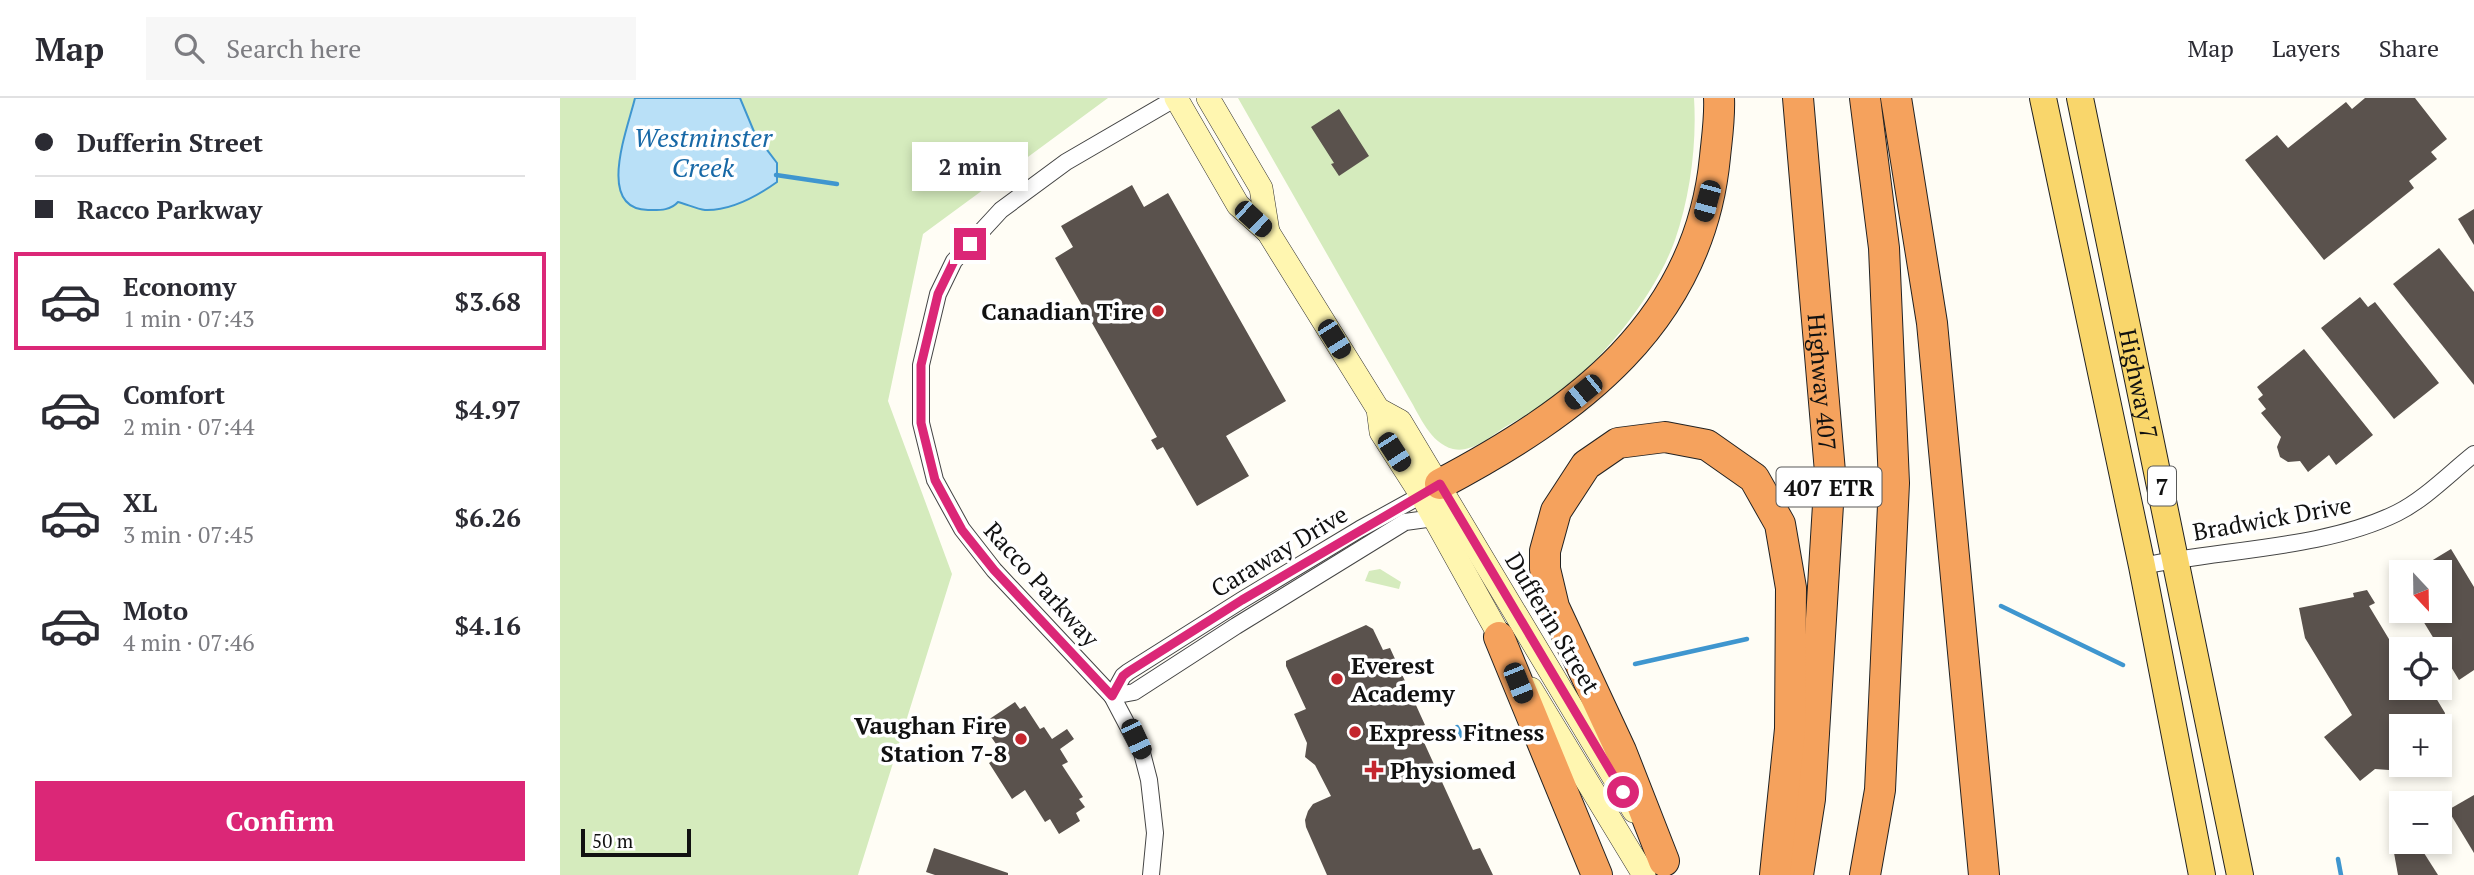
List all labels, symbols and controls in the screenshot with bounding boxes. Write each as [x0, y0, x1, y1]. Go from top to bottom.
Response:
search box [146, 17, 636, 80]
text: Map [35, 27, 104, 70]
icon: search [170, 29, 208, 67]
text: Search here [226, 31, 361, 65]
text: Map [2187, 32, 2234, 64]
text: Layers [2272, 32, 2341, 64]
text: Share [2379, 32, 2439, 64]
water label: Westminster Creek [634, 120, 773, 184]
text: Dufferin Street [77, 125, 263, 159]
callout: 2 min [912, 142, 1028, 192]
text: 2 min [939, 151, 1001, 182]
car [1692, 178, 1723, 224]
text: Racco Parkway [77, 192, 262, 226]
car [1231, 197, 1276, 241]
route end [954, 228, 986, 260]
text: Economy [123, 269, 236, 303]
icon: car [39, 270, 102, 333]
text: $3.68 [455, 284, 521, 318]
place label: Canadian Tire [981, 295, 1144, 327]
text: 1 min · 07:43 [123, 303, 255, 334]
marker: Canadian Tire [1150, 303, 1166, 319]
street label: Highway 407 [1800, 312, 1844, 452]
car [1314, 316, 1355, 362]
street label: Highway 7 [2112, 326, 2166, 442]
car [1561, 371, 1606, 413]
text: Comfort [123, 377, 225, 411]
icon: car [39, 378, 102, 441]
text: $4.97 [455, 392, 521, 426]
text: 2 min · 07:44 [123, 411, 255, 442]
car [1374, 429, 1415, 475]
road number: 7 [2148, 466, 2176, 506]
road number: 407 ETR [1776, 468, 1882, 506]
text: XL [123, 485, 157, 519]
icon: car [39, 486, 102, 549]
street label: Bradwick Drive [2190, 488, 2354, 548]
street label: Caraway Drive [1205, 498, 1353, 604]
text: $6.26 [455, 500, 521, 534]
street label: Racco Parkway [977, 515, 1107, 654]
text: 3 min · 07:45 [123, 519, 255, 550]
street label: Dufferin Street [1498, 546, 1608, 700]
north arrow [2389, 560, 2452, 623]
map controls [2389, 560, 2452, 854]
text: Moto [123, 593, 188, 627]
icon: car [39, 594, 102, 657]
text: $4.16 [455, 608, 521, 642]
text: 4 min · 07:46 [123, 627, 255, 658]
button: locate [2389, 637, 2452, 700]
place label: Everest Academy [1351, 649, 1456, 709]
car [1501, 660, 1536, 706]
marker: Everest Academy [1329, 671, 1345, 687]
place label: Vaughan Fire Station 7-8 [854, 709, 1007, 769]
button: + [2389, 714, 2452, 777]
car [1118, 716, 1155, 762]
place label: Express Fitness [1369, 716, 1544, 748]
marker: Express Fitness [1347, 724, 1363, 740]
marker: Vaughan Fire Station 7-8 [1013, 731, 1029, 747]
place label: Physiomed [1390, 754, 1517, 786]
marker: Physiomed [1364, 760, 1384, 780]
route start [1607, 776, 1639, 808]
button: Confirm [35, 781, 525, 861]
button: − [2389, 791, 2452, 854]
scale bar [581, 826, 691, 858]
text: 50 m [592, 828, 633, 853]

